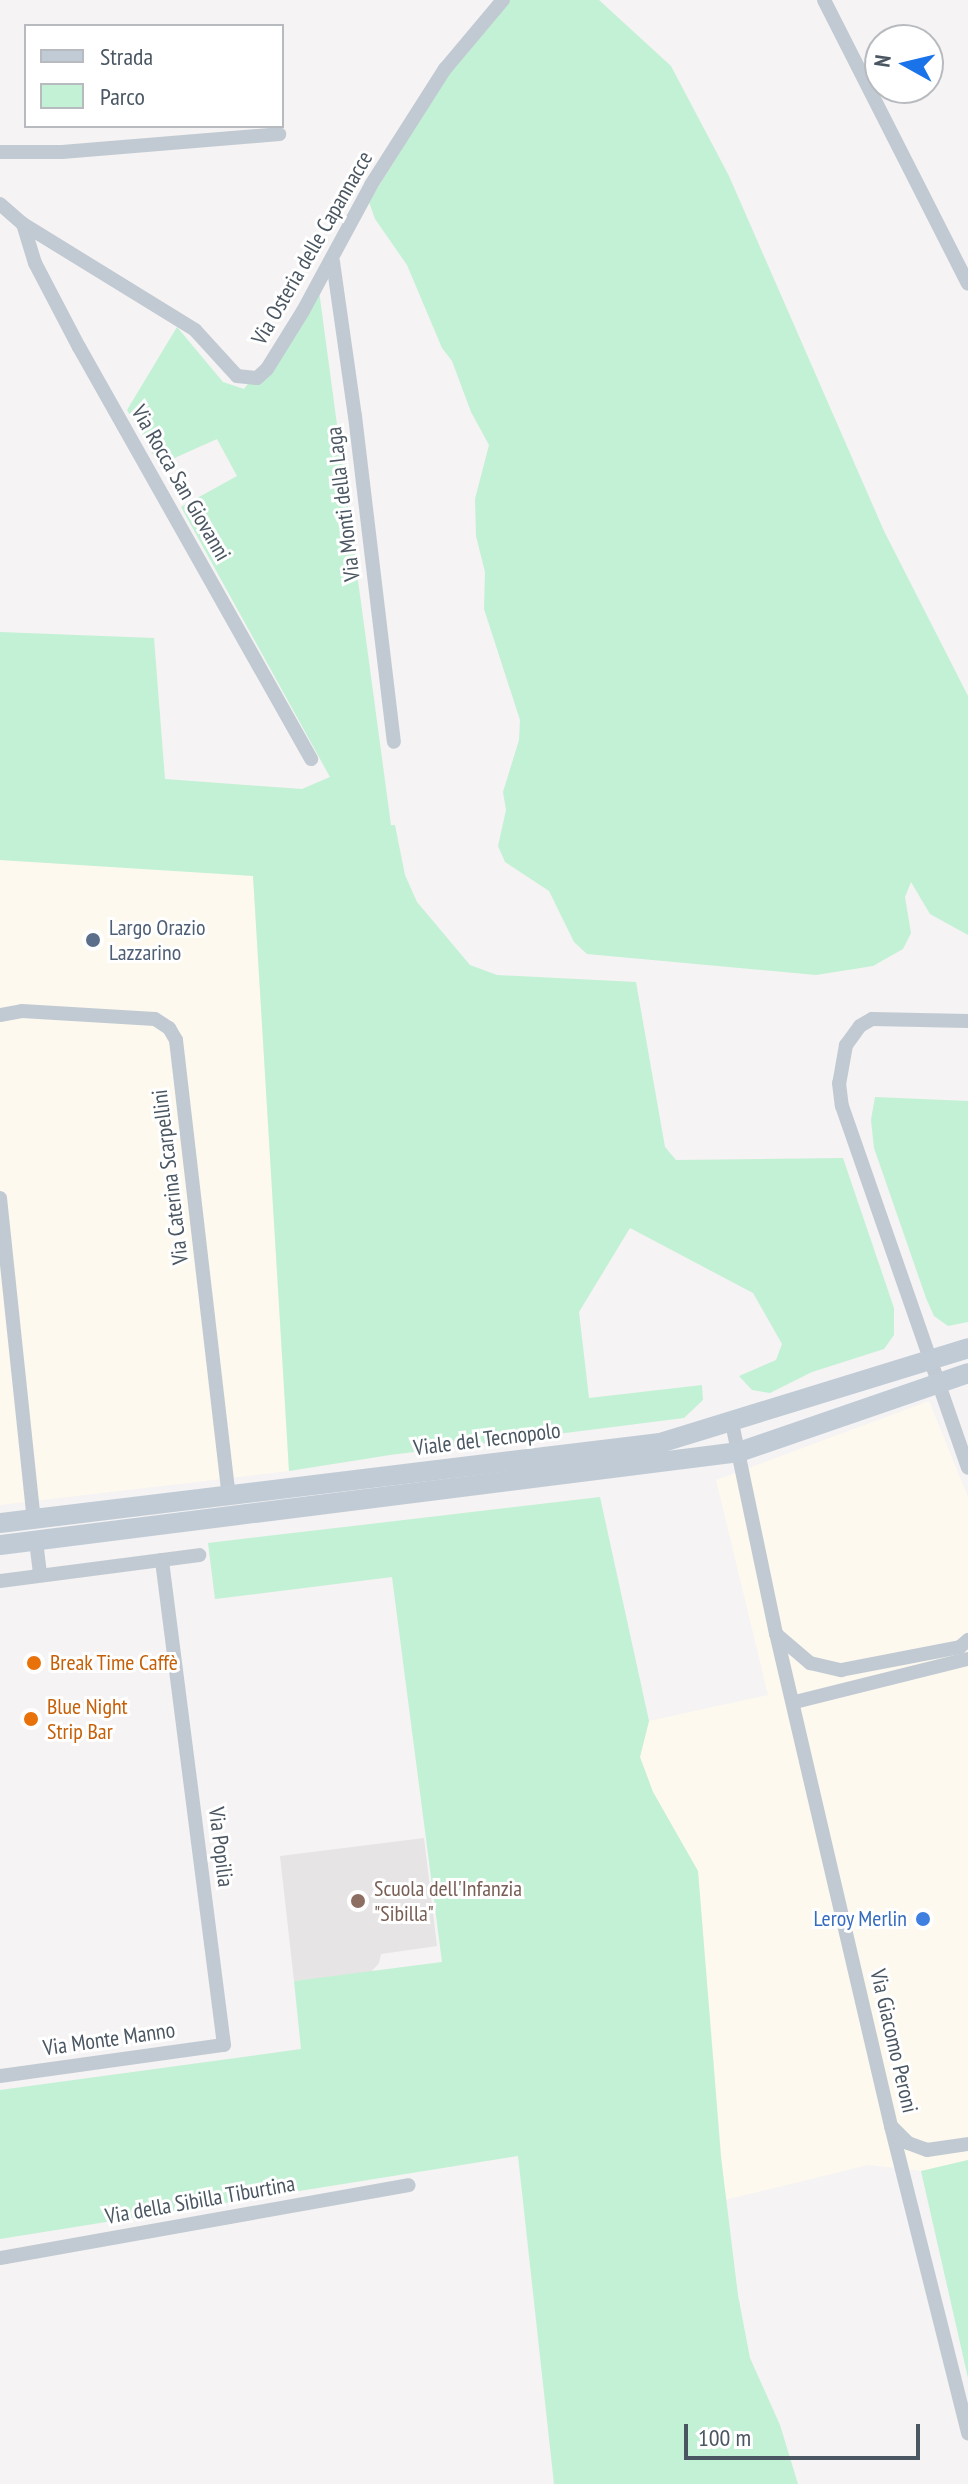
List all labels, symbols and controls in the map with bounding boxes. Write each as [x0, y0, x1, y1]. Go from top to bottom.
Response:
legend [24, 24, 284, 128]
north arrow [864, 24, 944, 104]
text: Strada [100, 41, 153, 72]
text: N [868, 53, 897, 69]
text: Parco [100, 81, 145, 112]
street label: Via Osteria delle Capannacce [246, 147, 378, 349]
street label: Via Rocca San Giovanni [126, 401, 236, 565]
street label: Via Monti della Laga [320, 425, 366, 583]
place label: Largo Orazio Lazzarino [109, 914, 205, 966]
marker: Largo Orazio Lazzarino [84, 931, 102, 949]
street label: Via Caterina Scarpellini [146, 1088, 194, 1266]
street label: Viale del Tecnopolo [412, 1417, 562, 1461]
place label: Break Time Caffè [50, 1650, 179, 1676]
marker: Break Time Caffè [25, 1654, 43, 1672]
place label: Blue Night Strip Bar [47, 1693, 128, 1744]
marker: Blue Night Strip Bar [22, 1710, 40, 1728]
street label: Via Popilia [203, 1806, 239, 1888]
place label: Scuola dell'Infanzia "Sibilla" [374, 1875, 522, 1926]
marker: Scuola dell'Infanzia "Sibilla" [349, 1892, 367, 1910]
place label: Leroy Merlin [813, 1906, 907, 1932]
marker: Leroy Merlin [914, 1910, 932, 1928]
street label: Via Giacomo Peroni [865, 1967, 923, 2115]
street label: Via Monte Manno [41, 2017, 177, 2061]
street label: Via della Sibilla Tiburtina [103, 2170, 297, 2230]
scale bar [688, 2408, 924, 2458]
text: 100 m [698, 2422, 751, 2453]

